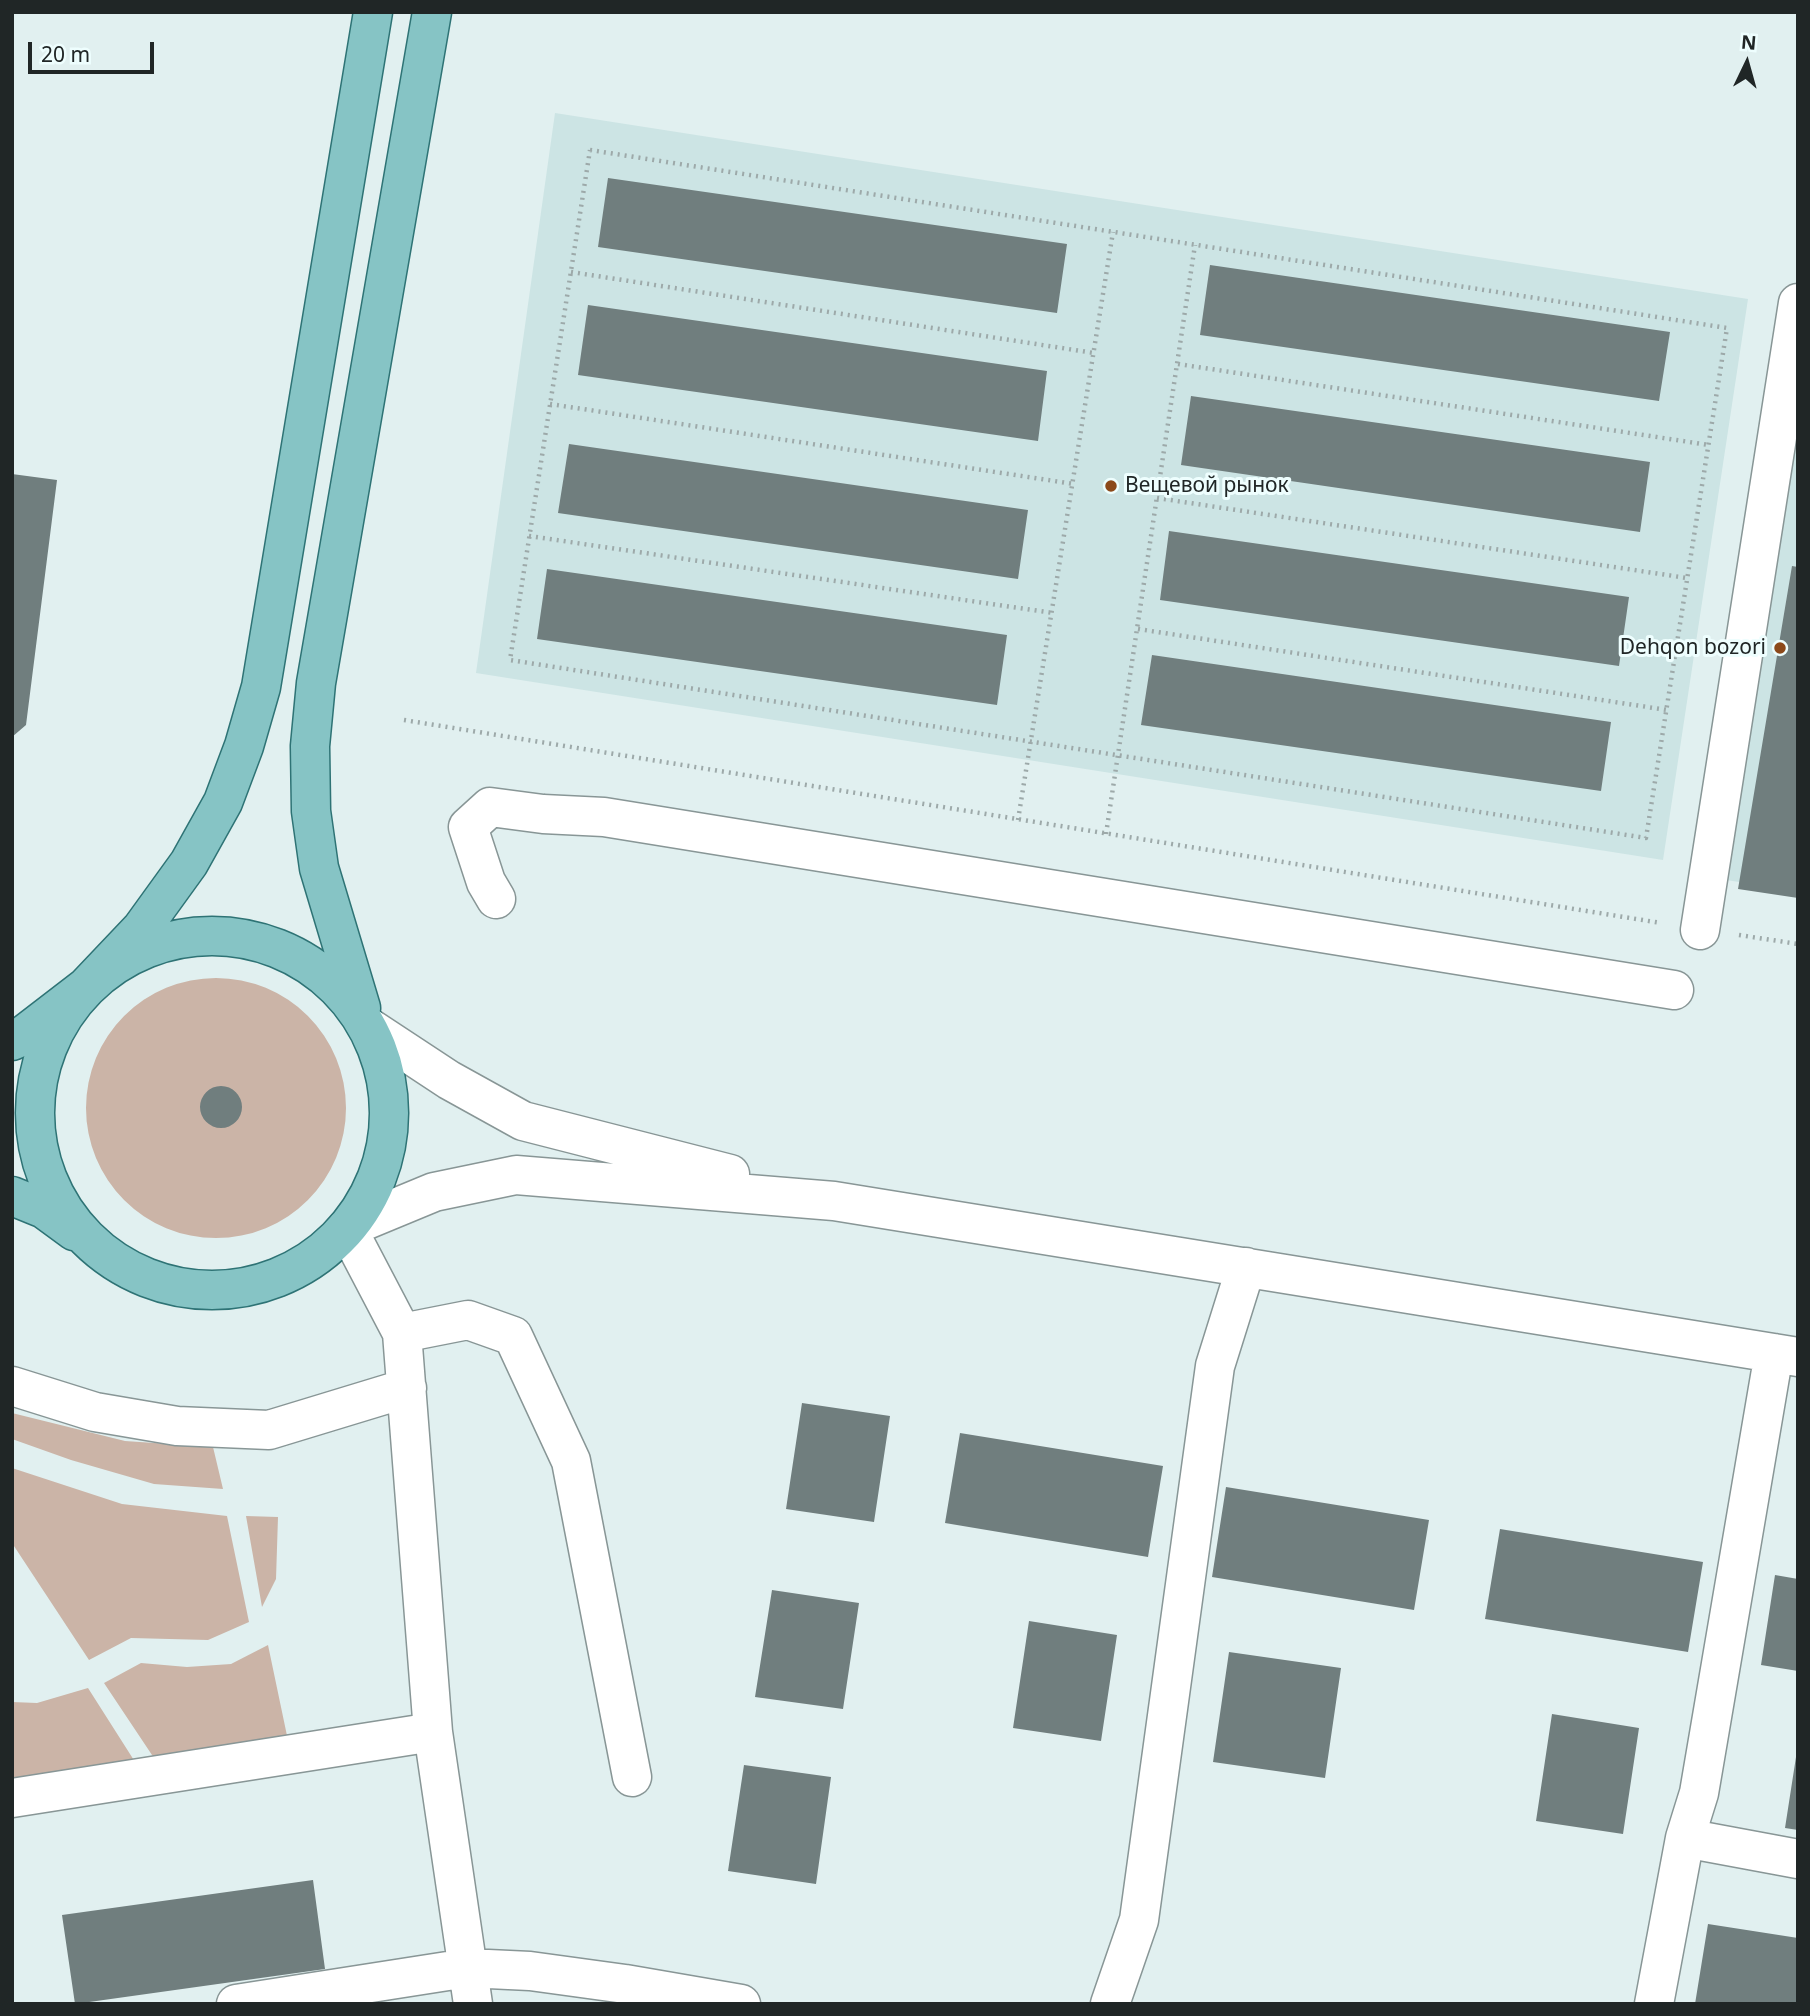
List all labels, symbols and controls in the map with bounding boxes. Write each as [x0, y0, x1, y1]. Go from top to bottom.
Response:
scale bar [32, 28, 158, 72]
north arrow [1712, 28, 1782, 98]
text: N [1740, 28, 1758, 56]
text: 20 m [41, 40, 90, 68]
place label: Вещевой рынок [1125, 473, 1289, 499]
marker: Вещевой рынок [1103, 478, 1119, 494]
place label: Dehqon bozori [1620, 635, 1766, 661]
marker: Dehqon bozori [1772, 640, 1788, 656]

